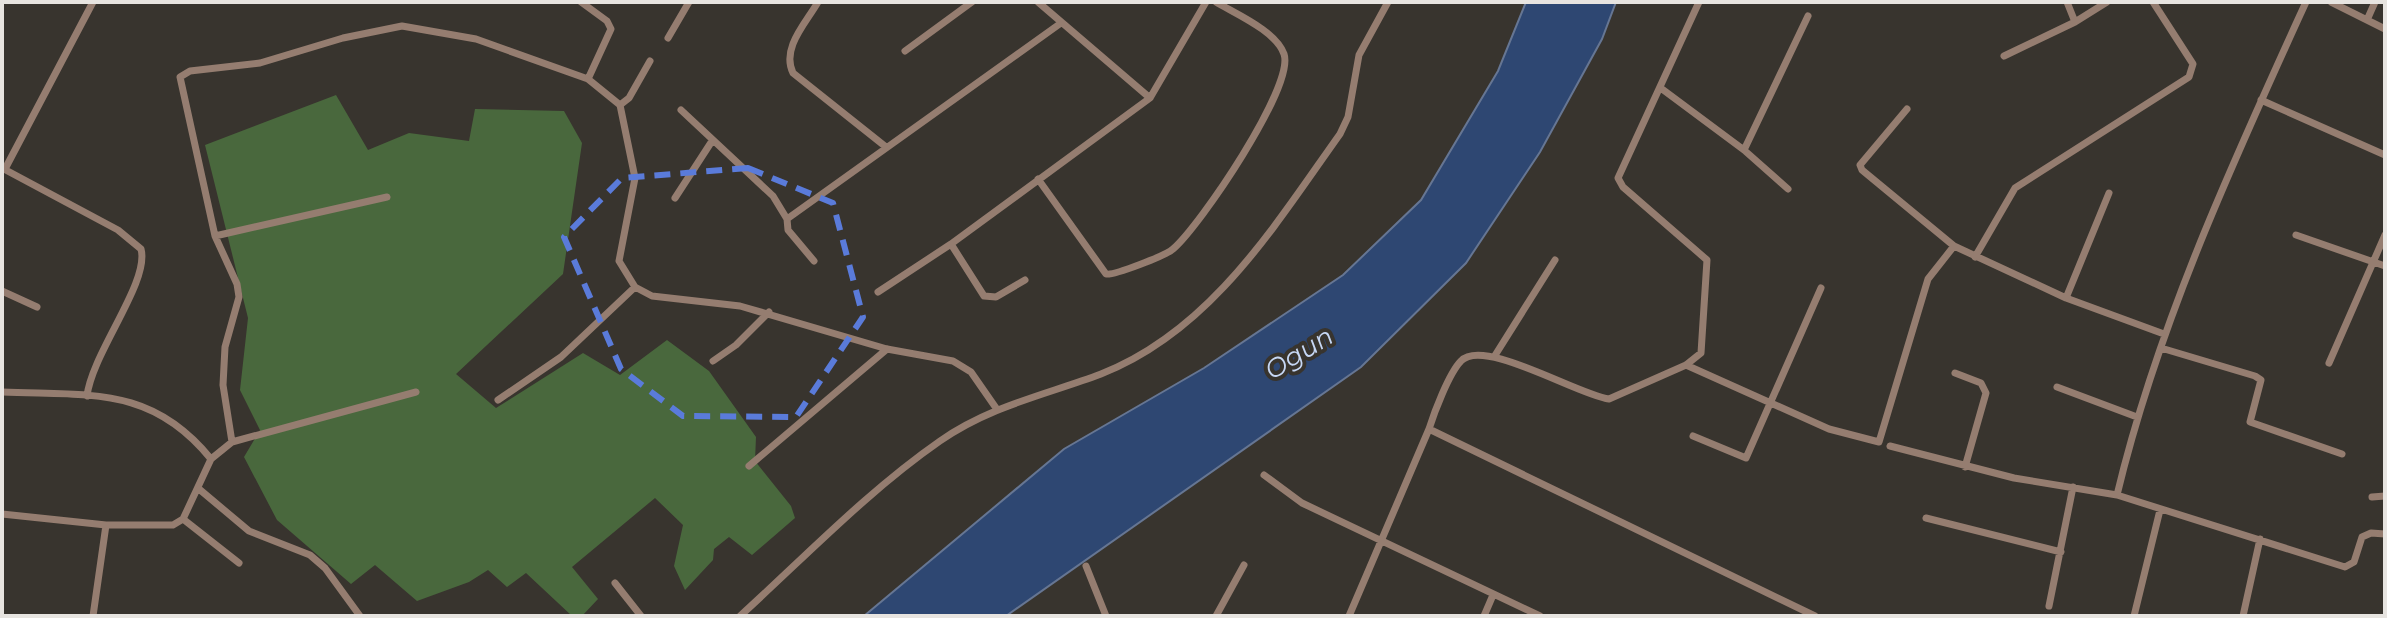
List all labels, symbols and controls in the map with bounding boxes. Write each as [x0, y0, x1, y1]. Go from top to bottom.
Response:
water label: Ogun [1259, 320, 1339, 386]

